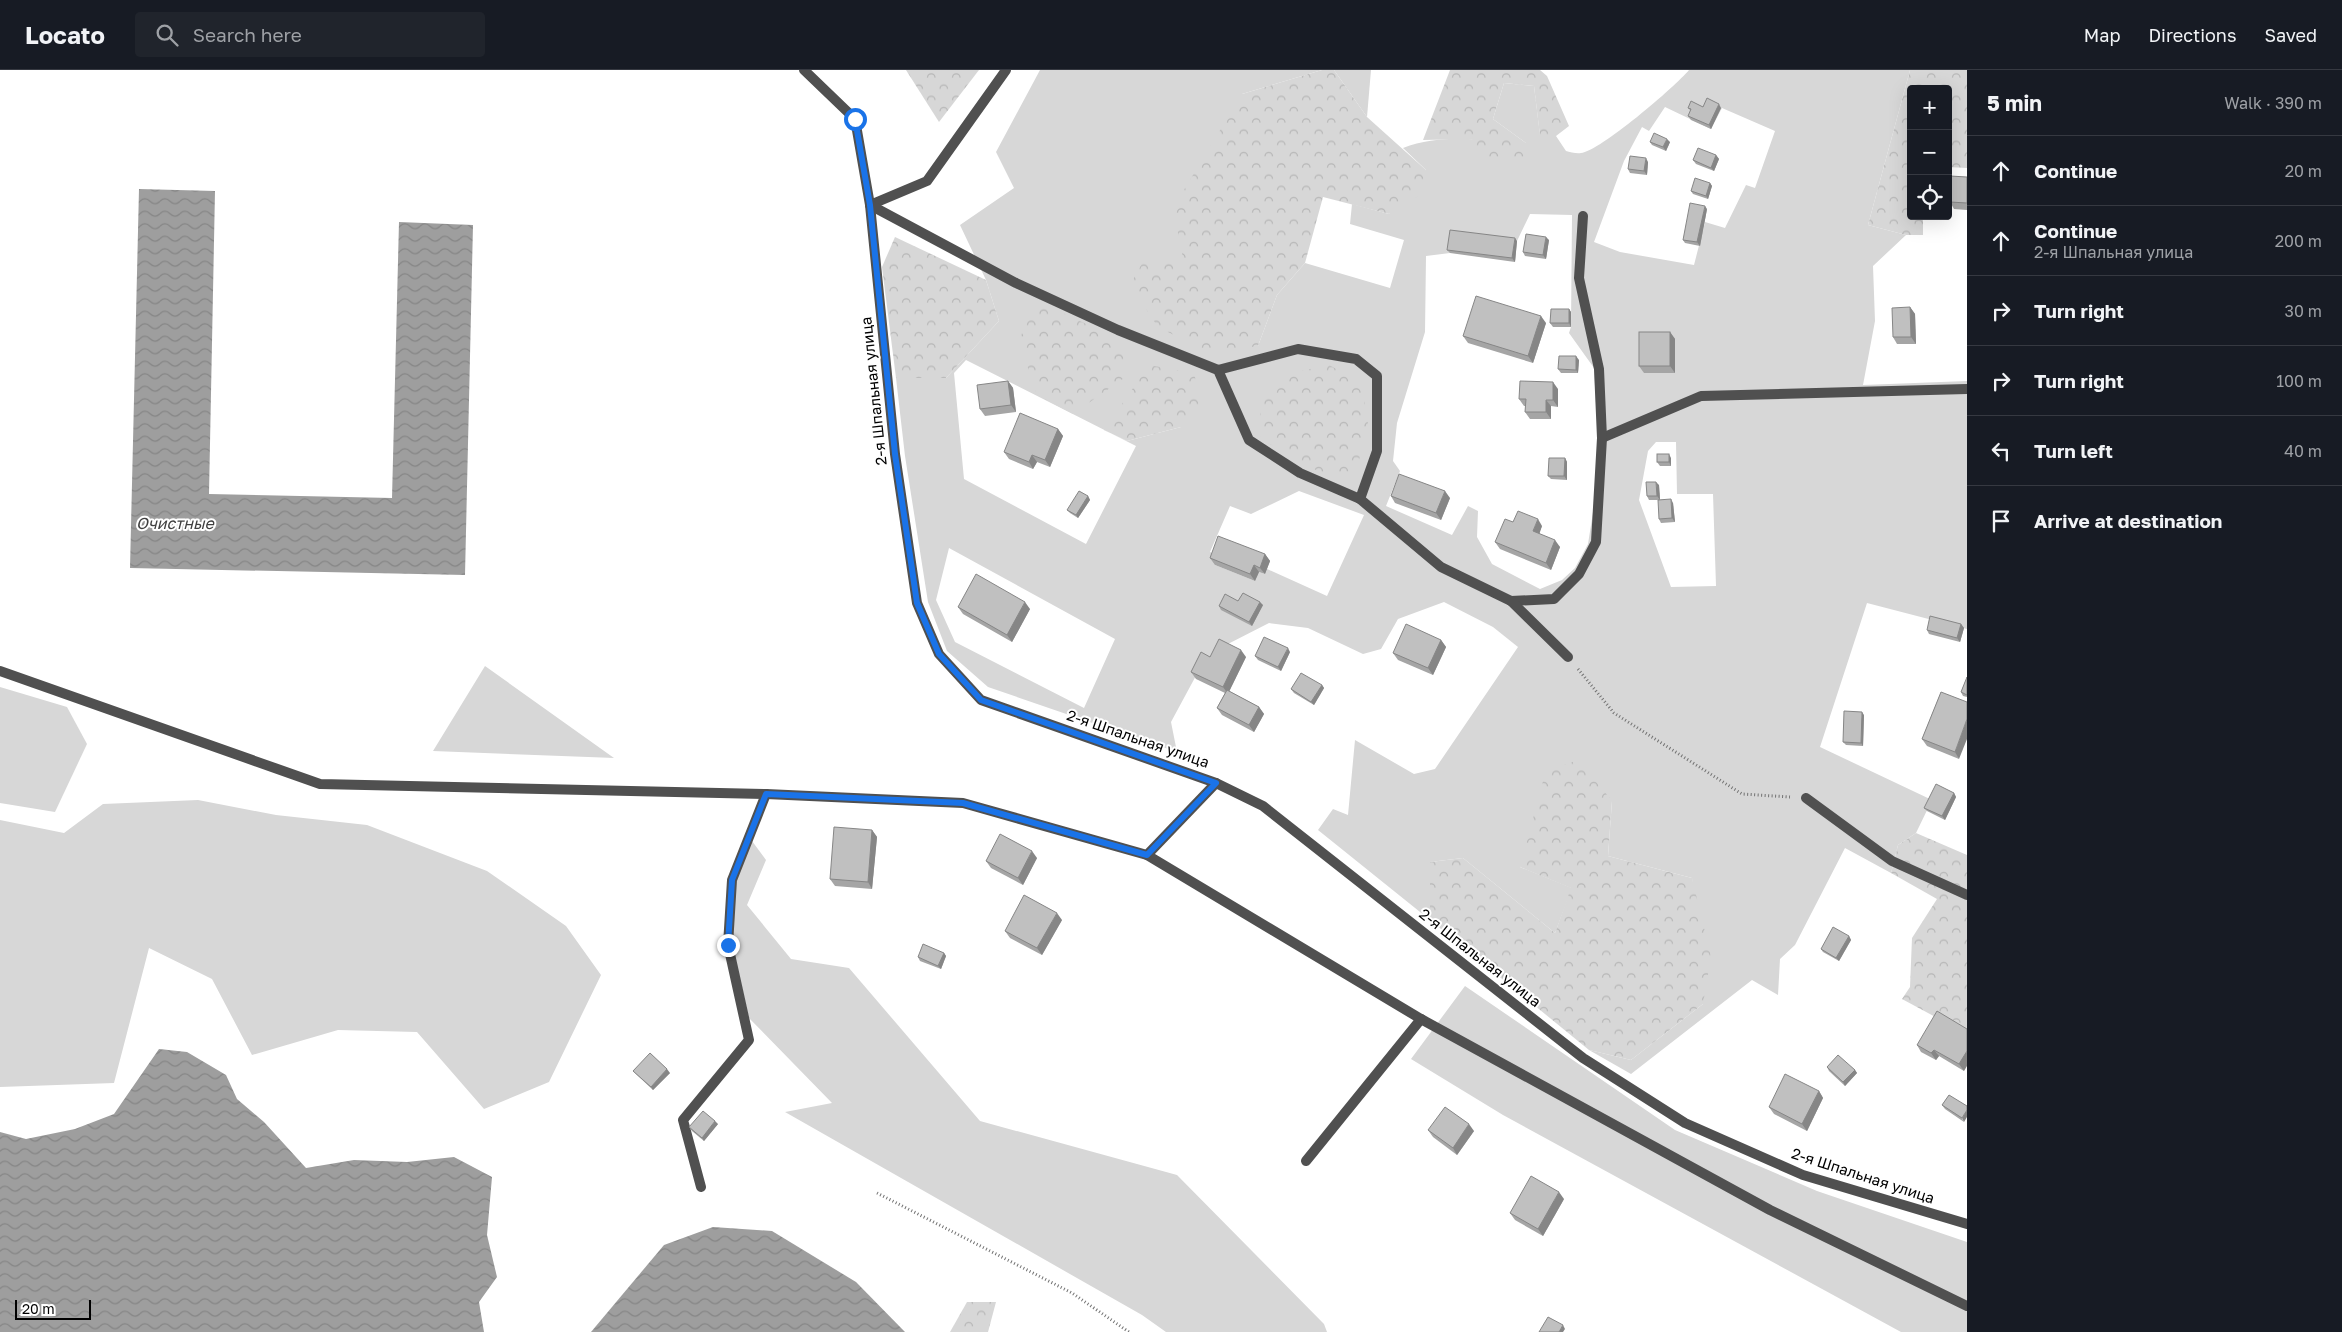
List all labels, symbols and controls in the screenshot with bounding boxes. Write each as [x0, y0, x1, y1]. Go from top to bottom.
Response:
search box [135, 12, 485, 57]
text: Locato [25, 20, 105, 49]
icon: search [153, 21, 181, 49]
text: Search here [193, 23, 302, 46]
text: Map [2084, 24, 2120, 46]
text: Directions [2148, 24, 2236, 46]
text: Saved [2264, 24, 2317, 46]
map controls [1907, 85, 1952, 220]
button: + [1907, 85, 1952, 130]
text: 5 min [1987, 90, 2042, 116]
text: Walk · 390 m [2224, 93, 2322, 113]
route start [844, 108, 867, 131]
button: − [1907, 130, 1952, 175]
icon: ahead [1987, 157, 2015, 185]
text: Continue [2034, 159, 2117, 182]
text: 20 m [2285, 161, 2322, 181]
button: locate [1907, 175, 1952, 220]
text: Continue [2034, 219, 2117, 242]
icon: ahead [1987, 227, 2015, 255]
text: 200 m [2275, 231, 2322, 251]
text: 2-я Шпальная улица [2034, 242, 2193, 262]
icon: right [1987, 297, 2015, 325]
text: Turn right [2034, 299, 2124, 322]
text: 30 m [2285, 301, 2322, 321]
street label: 2-я Шпальная улица [856, 316, 890, 466]
icon: right [1987, 367, 2015, 395]
text: Turn right [2034, 369, 2124, 392]
text: 100 m [2276, 371, 2322, 391]
icon: left [1987, 437, 2015, 465]
text: Turn left [2034, 439, 2113, 462]
text: 40 m [2284, 441, 2322, 461]
icon: arrive [1987, 507, 2015, 535]
text: Arrive at destination [2034, 509, 2222, 532]
water label: Очистные [136, 513, 216, 533]
street label: 2-я Шпальная улица [1065, 705, 1212, 771]
street label: 2-я Шпальная улица [1416, 904, 1545, 1010]
route end [717, 934, 740, 957]
street label: 2-я Шпальная улица [1790, 1143, 1937, 1207]
scale bar [15, 1297, 91, 1320]
text: 20 m [22, 1300, 55, 1317]

